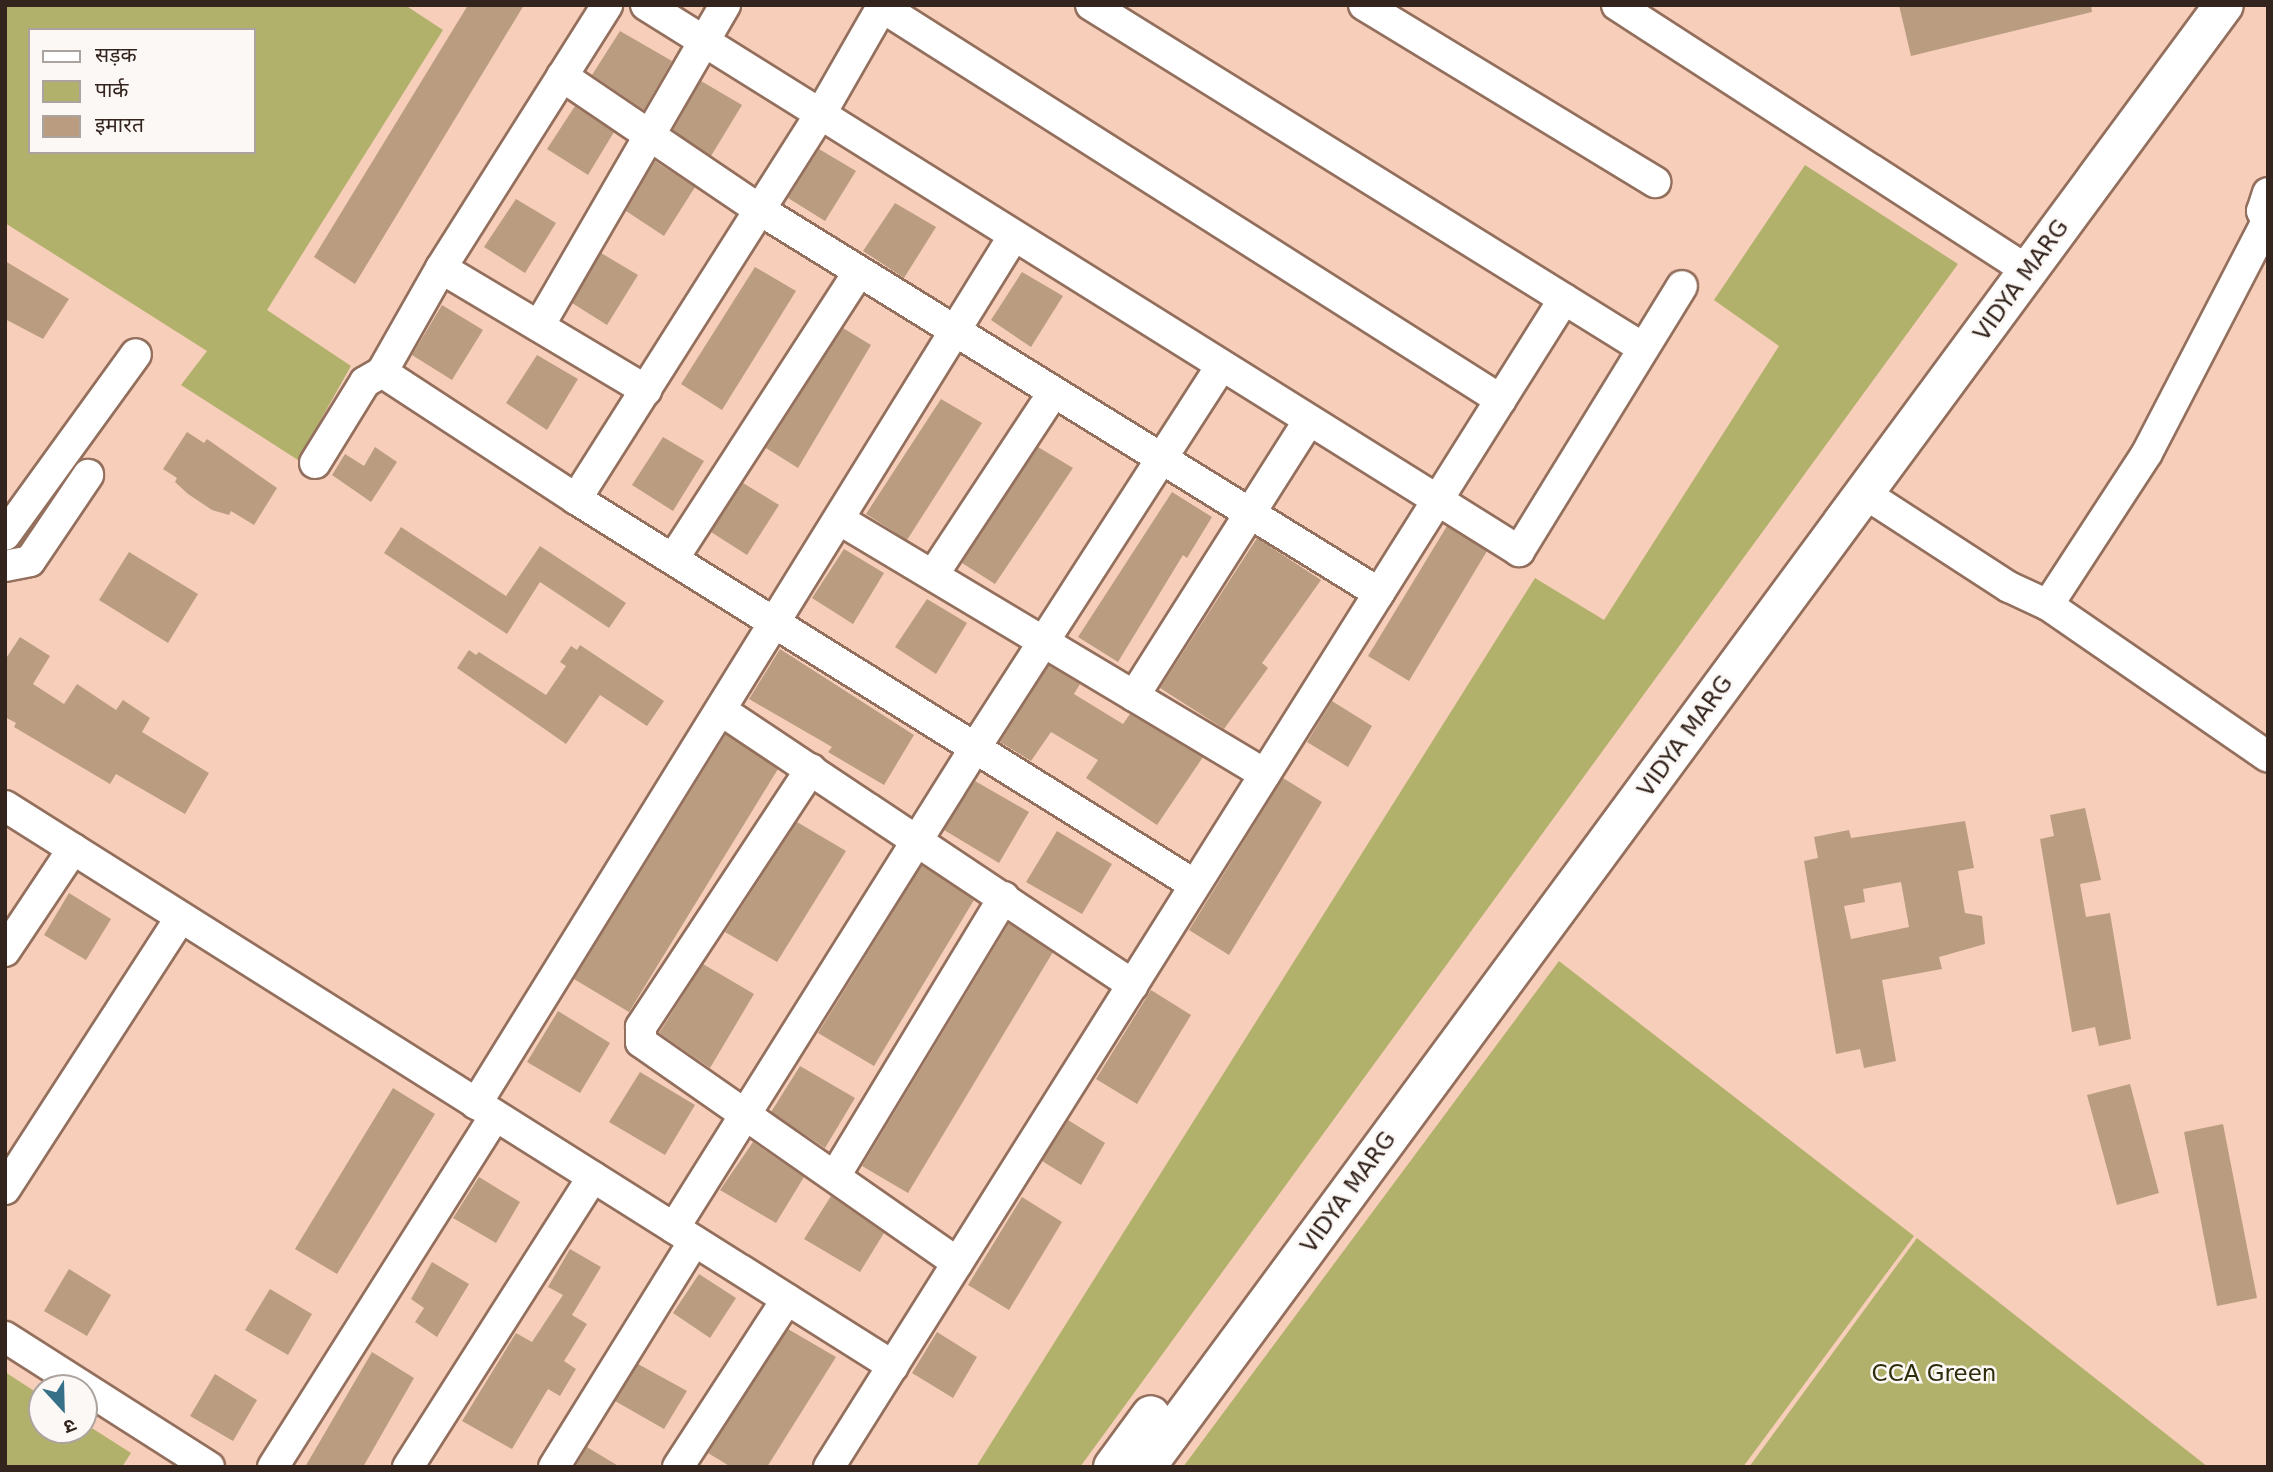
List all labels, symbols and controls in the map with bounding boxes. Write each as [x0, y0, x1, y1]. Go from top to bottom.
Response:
legend [28, 28, 256, 154]
text: सड़क [95, 43, 137, 67]
text: पार्क [95, 78, 129, 102]
text: इमारत [95, 113, 144, 137]
street label: VIDYA MARG [1968, 214, 2074, 346]
street label: VIDYA MARG [1632, 670, 1738, 802]
street label: VIDYA MARG [1295, 1126, 1401, 1258]
park label: CCA Green [1872, 1359, 1996, 1387]
north arrow [28, 1374, 98, 1444]
text: उ [61, 1414, 79, 1439]

